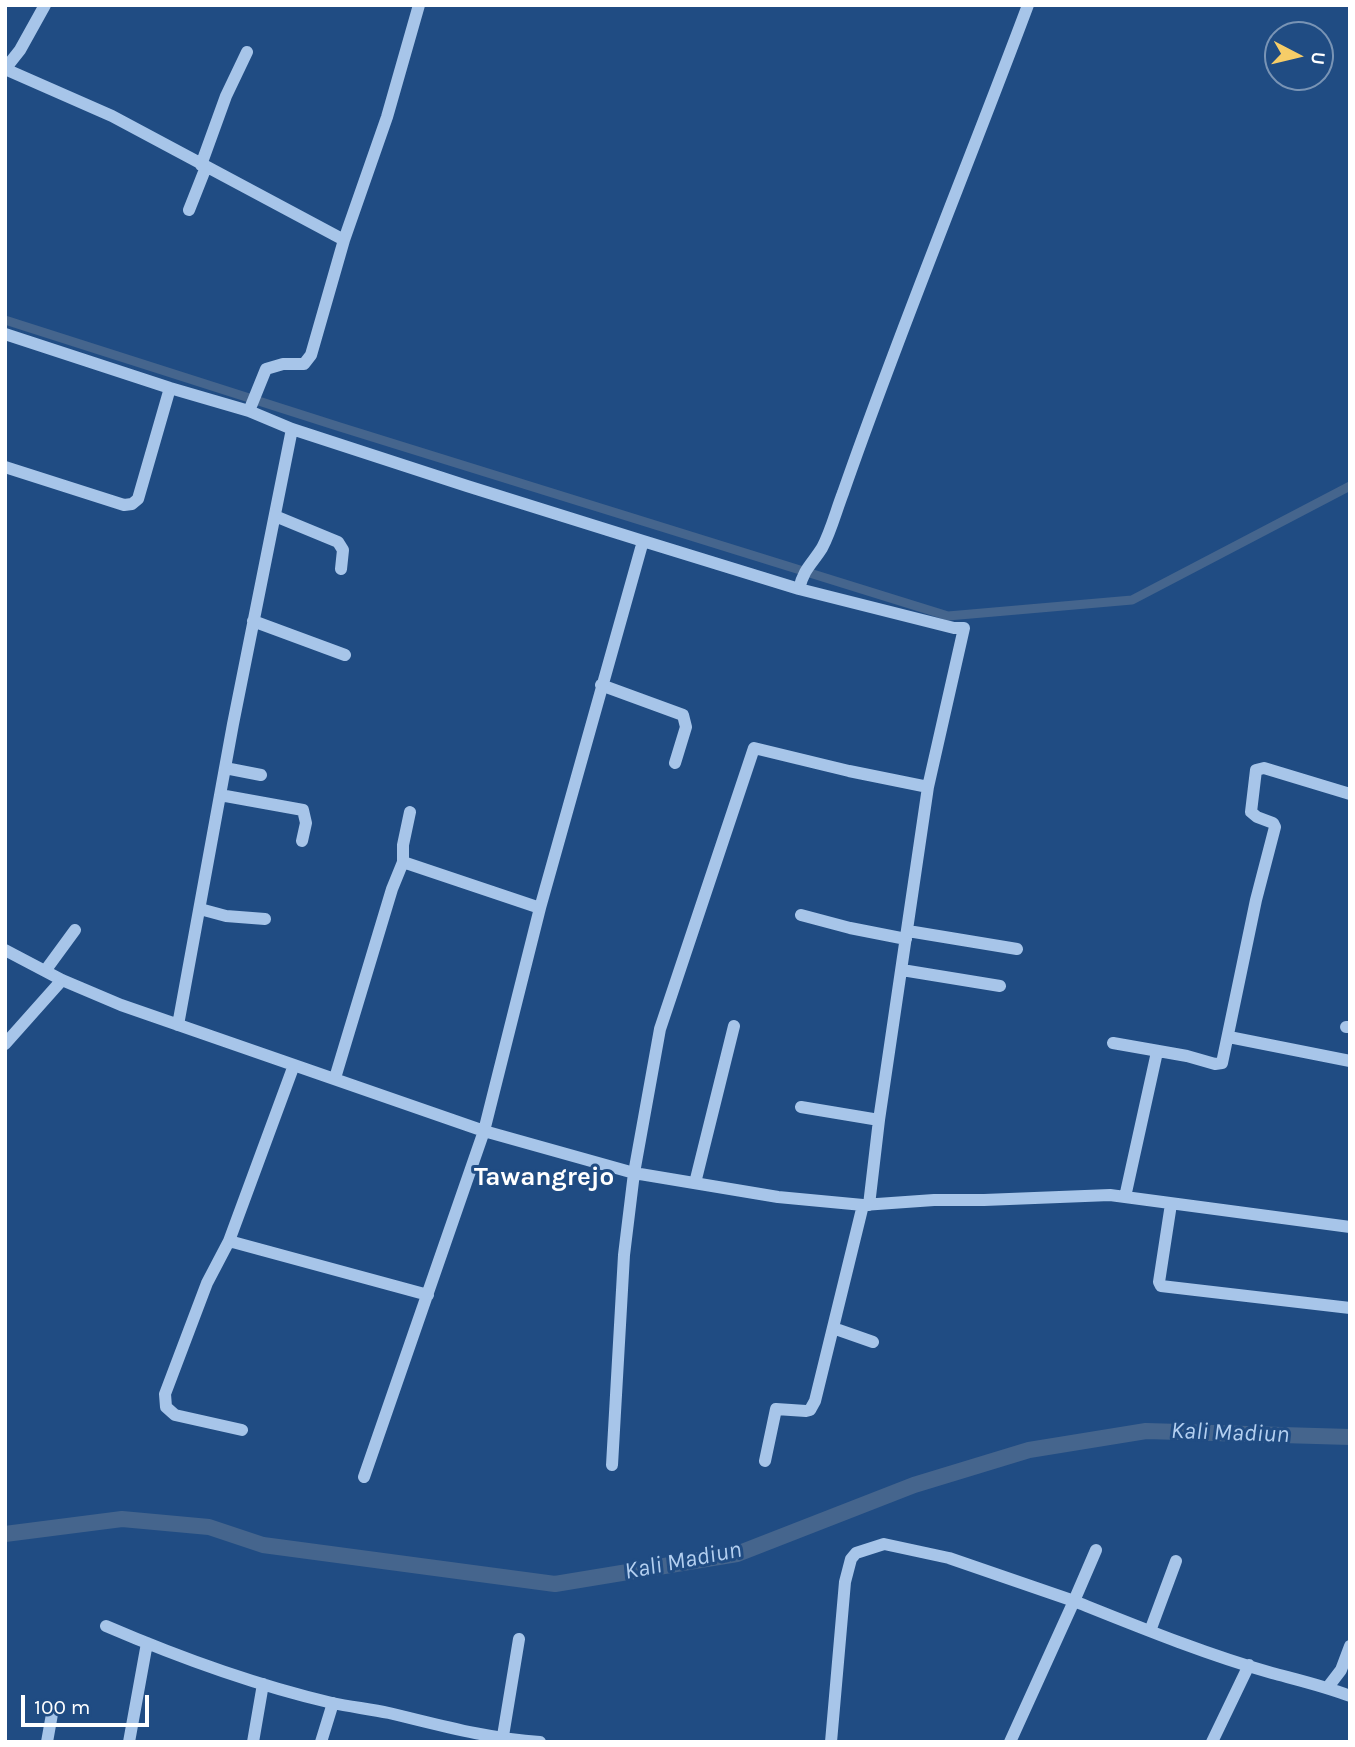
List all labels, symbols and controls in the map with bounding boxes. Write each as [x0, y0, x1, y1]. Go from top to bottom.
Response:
north arrow [1264, 21, 1334, 91]
text: U [1306, 50, 1330, 66]
district label: Tawangrejo [474, 1162, 614, 1194]
water label: Kali Madiun [1170, 1417, 1290, 1449]
water label: Kali Madiun [622, 1536, 744, 1586]
scale bar [24, 1680, 152, 1724]
text: 100 m [34, 1695, 91, 1719]

